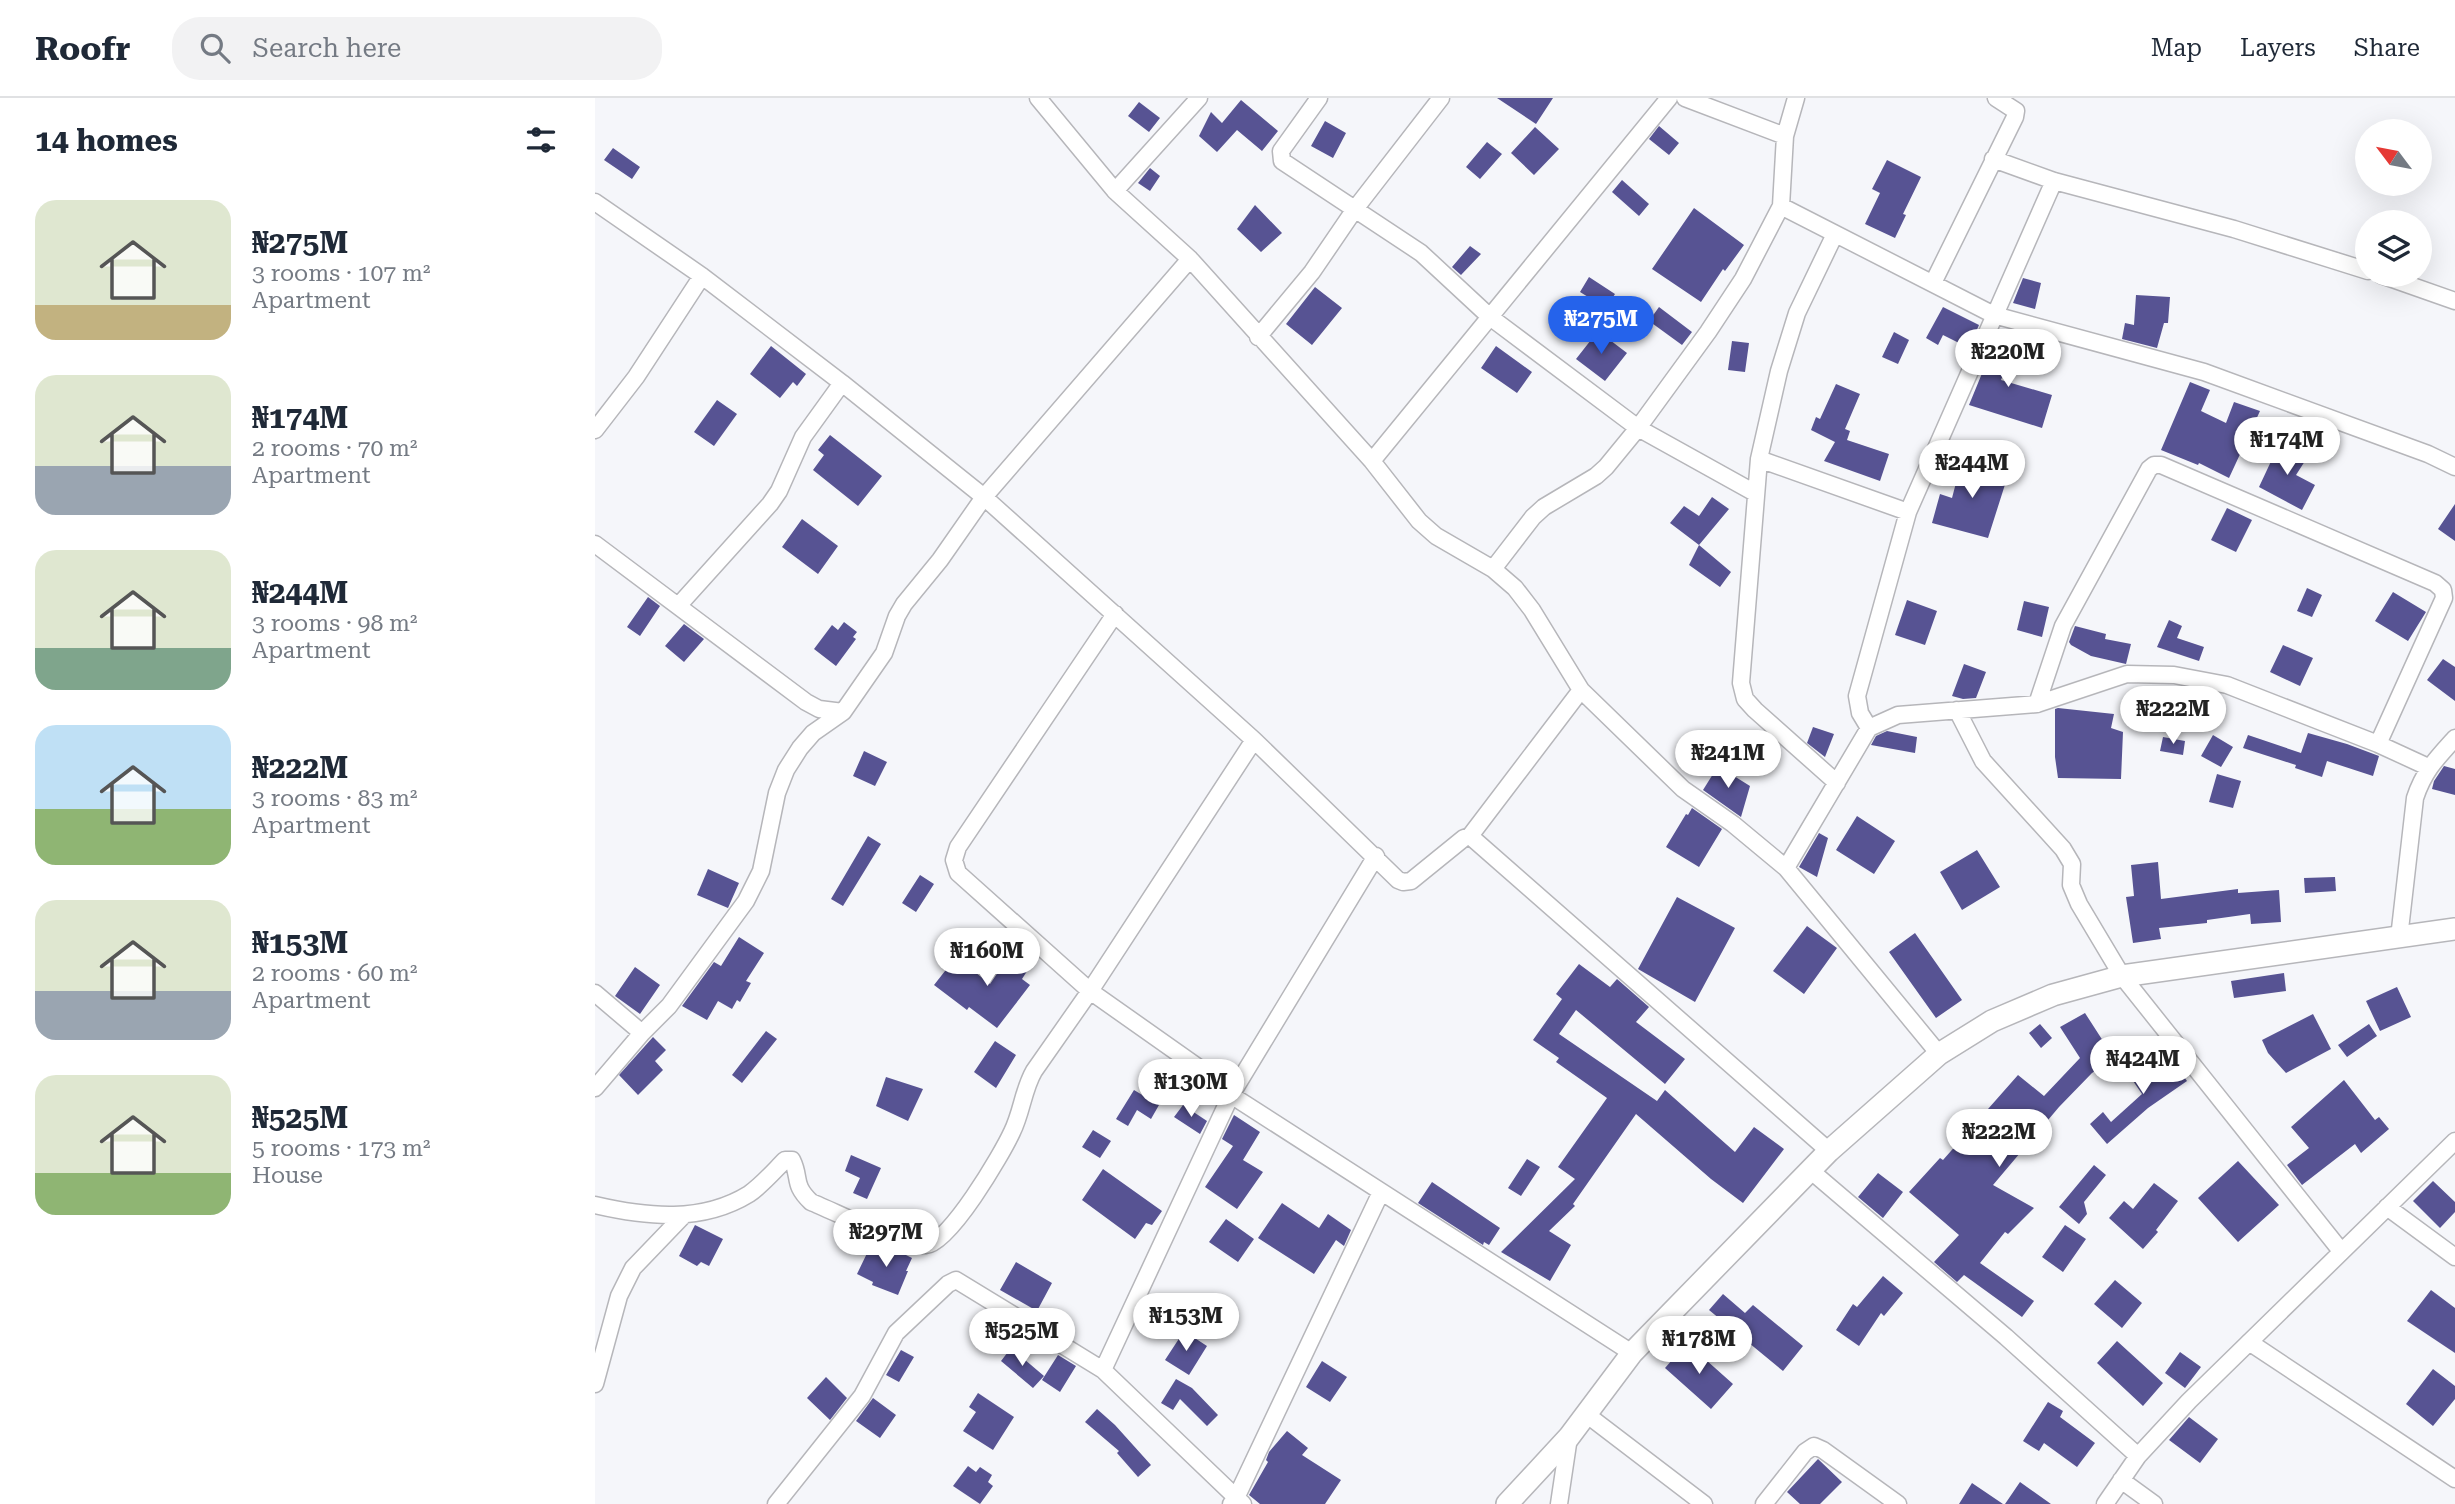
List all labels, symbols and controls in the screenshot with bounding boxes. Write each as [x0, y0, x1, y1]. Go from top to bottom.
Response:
search box [172, 17, 662, 80]
text: Roofr [35, 29, 130, 68]
icon: search [196, 29, 234, 67]
text: Search here [252, 33, 401, 63]
text: Map [2151, 34, 2202, 62]
text: Layers [2240, 34, 2316, 62]
text: Share [2354, 34, 2420, 62]
north arrow [2355, 119, 2433, 196]
map controls [2355, 119, 2432, 287]
icon: filters [522, 121, 560, 159]
text: 14 homes [35, 123, 178, 158]
button: layers [2355, 210, 2432, 287]
text: ₦275M [252, 225, 348, 260]
icon: home [91, 228, 175, 312]
text: 3 rooms · 107 m² [252, 260, 430, 287]
text: Apartment [252, 287, 371, 314]
pin: ₦275M [1552, 296, 1650, 356]
text: ₦275M [1564, 305, 1638, 332]
pin: ₦220M [1959, 330, 2057, 389]
text: ₦220M [1971, 338, 2045, 365]
text: ₦174M [252, 400, 348, 435]
icon: home [91, 403, 175, 487]
pin: ₦174M [2238, 418, 2336, 477]
text: ₦174M [2250, 426, 2324, 453]
text: 2 rooms · 70 m² [252, 435, 418, 462]
pin: ₦244M [1923, 440, 2021, 500]
text: ₦244M [1935, 449, 2009, 476]
text: Apartment [252, 462, 371, 489]
text: ₦244M [252, 575, 348, 610]
icon: home [91, 578, 175, 662]
text: 3 rooms · 98 m² [252, 610, 418, 637]
text: Apartment [252, 637, 371, 664]
pin: ₦222M [2124, 686, 2222, 746]
text: ₦222M [2136, 695, 2210, 722]
pin: ₦241M [1679, 730, 1777, 790]
text: ₦241M [1691, 739, 1765, 766]
text: ₦222M [252, 750, 348, 785]
icon: home [91, 753, 175, 837]
text: 3 rooms · 83 m² [252, 785, 418, 812]
text: Apartment [252, 812, 371, 839]
text: ₦153M [252, 925, 348, 960]
icon: home [91, 928, 175, 1012]
pin: ₦160M [938, 928, 1036, 988]
text: ₦160M [950, 937, 1024, 964]
text: 2 rooms · 60 m² [252, 960, 418, 987]
text: Apartment [252, 987, 371, 1014]
pin: ₦424M [2094, 1037, 2192, 1096]
text: ₦424M [2106, 1045, 2180, 1072]
pin: ₦130M [1142, 1060, 1240, 1119]
text: ₦130M [1154, 1068, 1228, 1095]
text: ₦525M [252, 1100, 348, 1135]
icon: home [91, 1103, 175, 1187]
pin: ₦222M [1950, 1110, 2048, 1169]
text: ₦222M [1962, 1118, 2036, 1145]
text: 5 rooms · 173 m² [252, 1135, 430, 1162]
text: House [252, 1162, 323, 1189]
pin: ₦297M [837, 1210, 935, 1269]
text: ₦297M [849, 1218, 923, 1245]
pin: ₦153M [1137, 1294, 1235, 1353]
text: ₦153M [1149, 1302, 1223, 1329]
pin: ₦525M [973, 1308, 1071, 1368]
pin: ₦178M [1650, 1316, 1748, 1376]
text: ₦525M [985, 1317, 1059, 1344]
text: ₦178M [1662, 1325, 1736, 1352]

